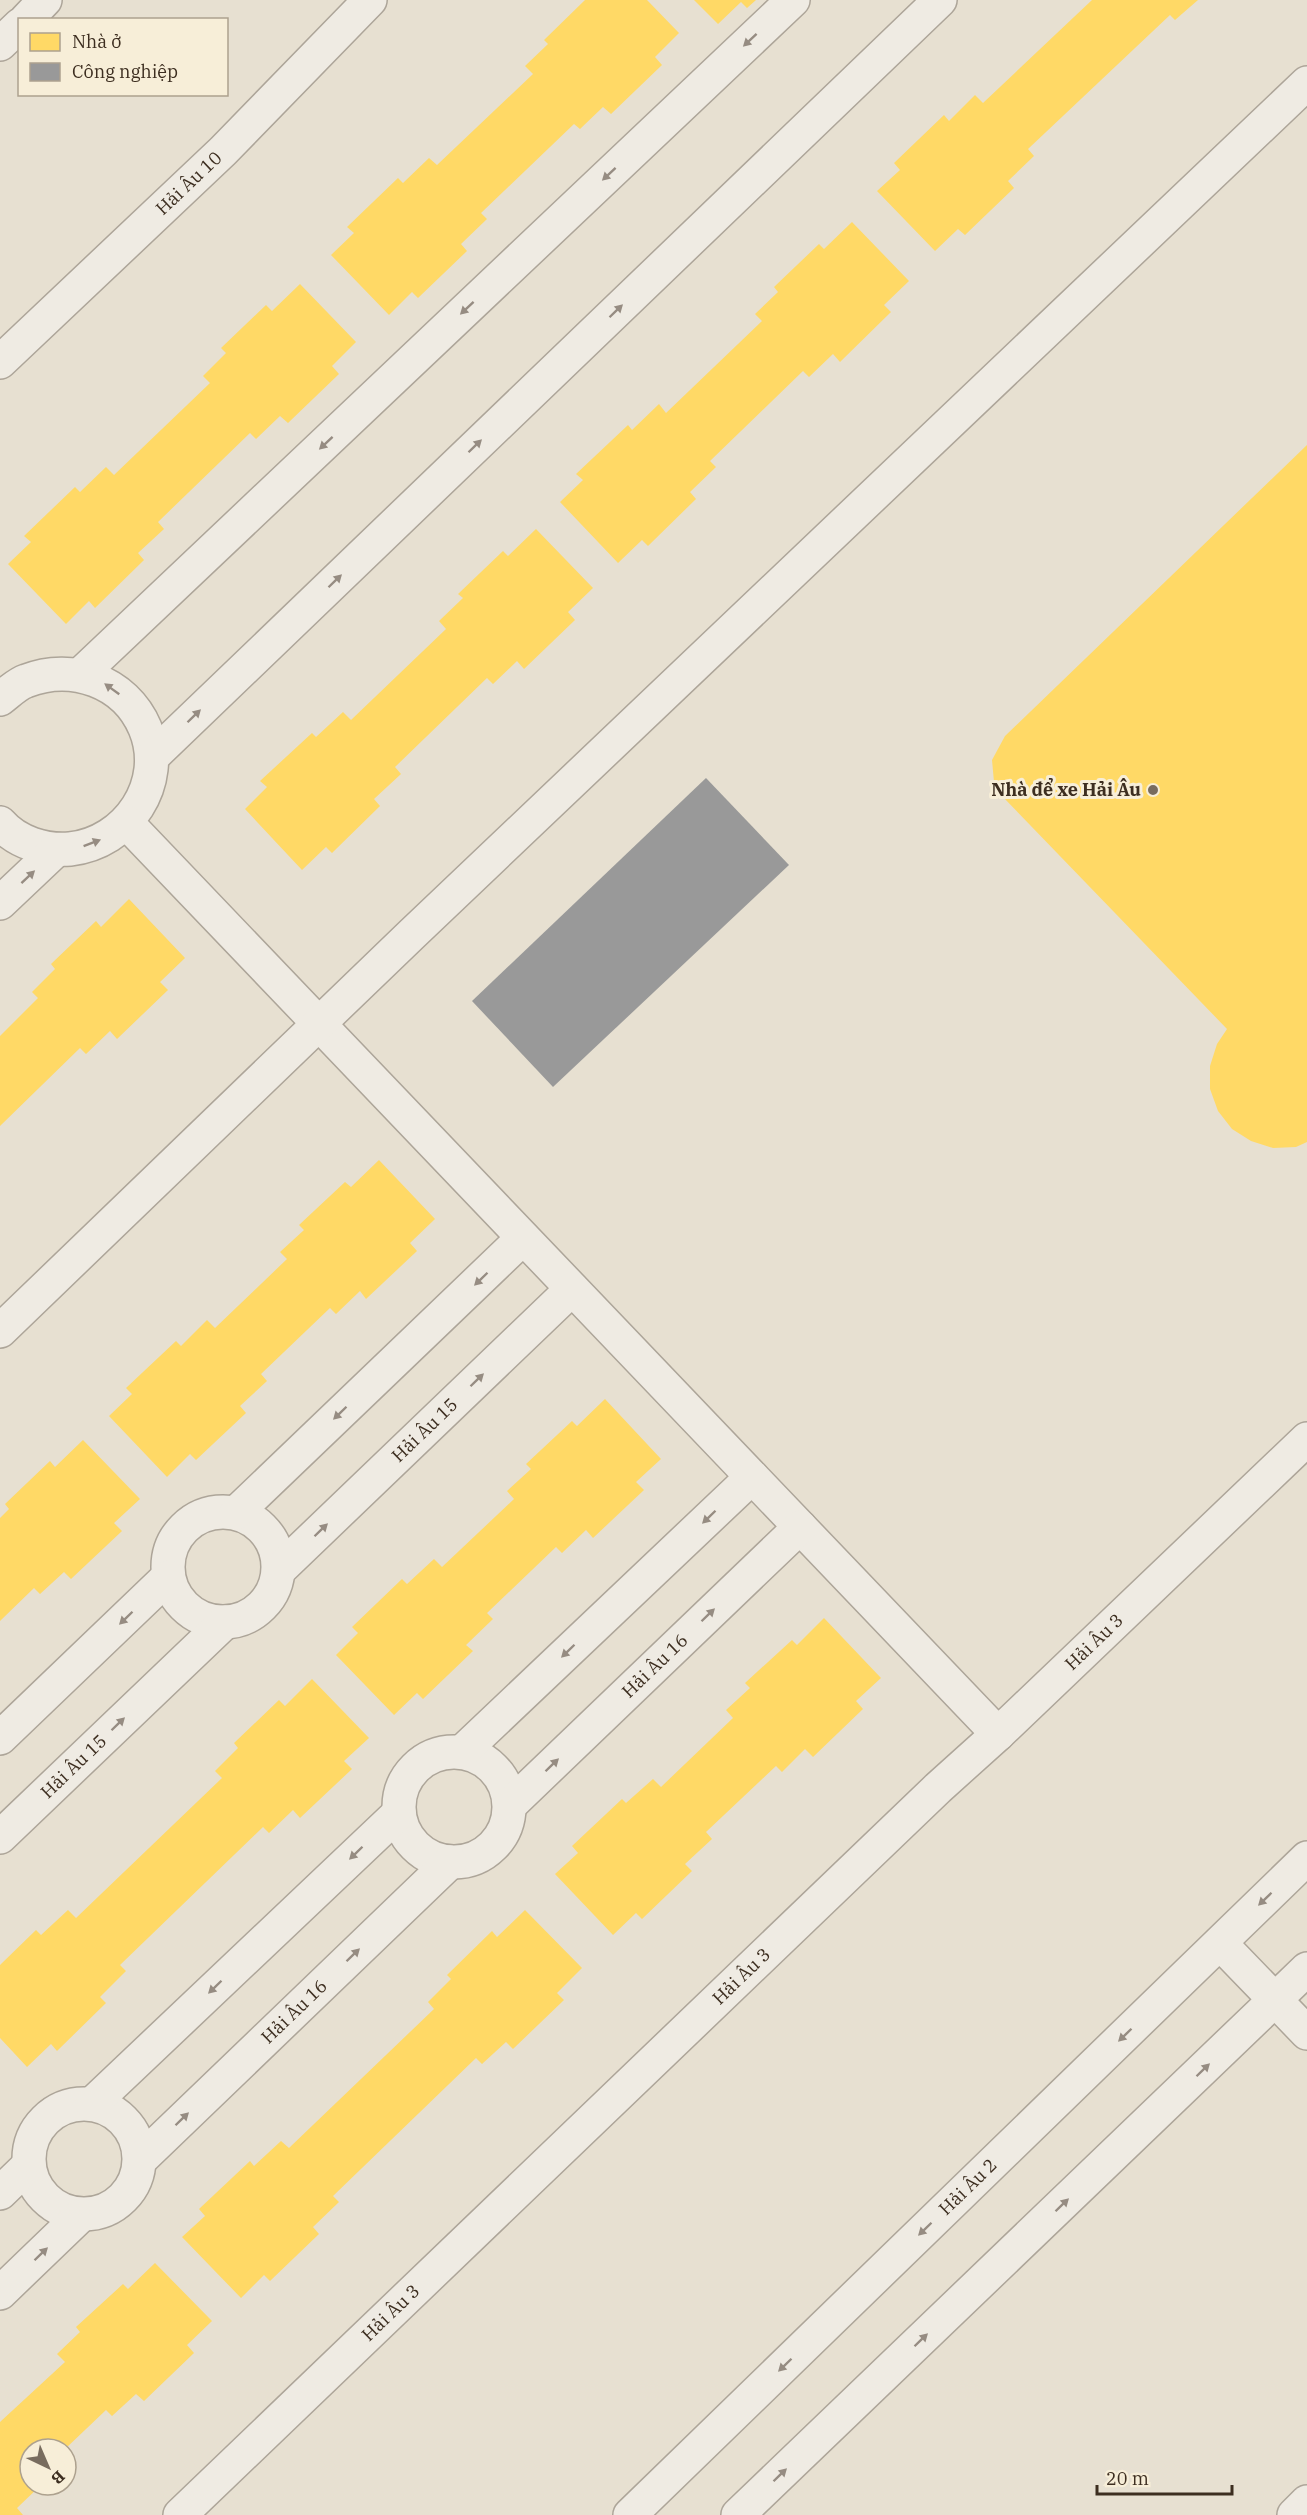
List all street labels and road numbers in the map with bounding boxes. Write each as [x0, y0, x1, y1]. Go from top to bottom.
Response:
street label: Hải Âu 10 [151, 146, 227, 220]
street label: Hải Âu 15 [387, 1393, 462, 1467]
street label: Hải Âu 3 [1060, 1609, 1128, 1675]
street label: Hải Âu 16 [617, 1629, 693, 1703]
street label: Hải Âu 15 [36, 1729, 111, 1803]
street label: Hải Âu 3 [707, 1943, 775, 2009]
street label: Hải Âu 16 [256, 1974, 332, 2048]
street label: Hải Âu 2 [934, 2153, 1002, 2220]
street label: Hải Âu 3 [356, 2279, 424, 2346]

